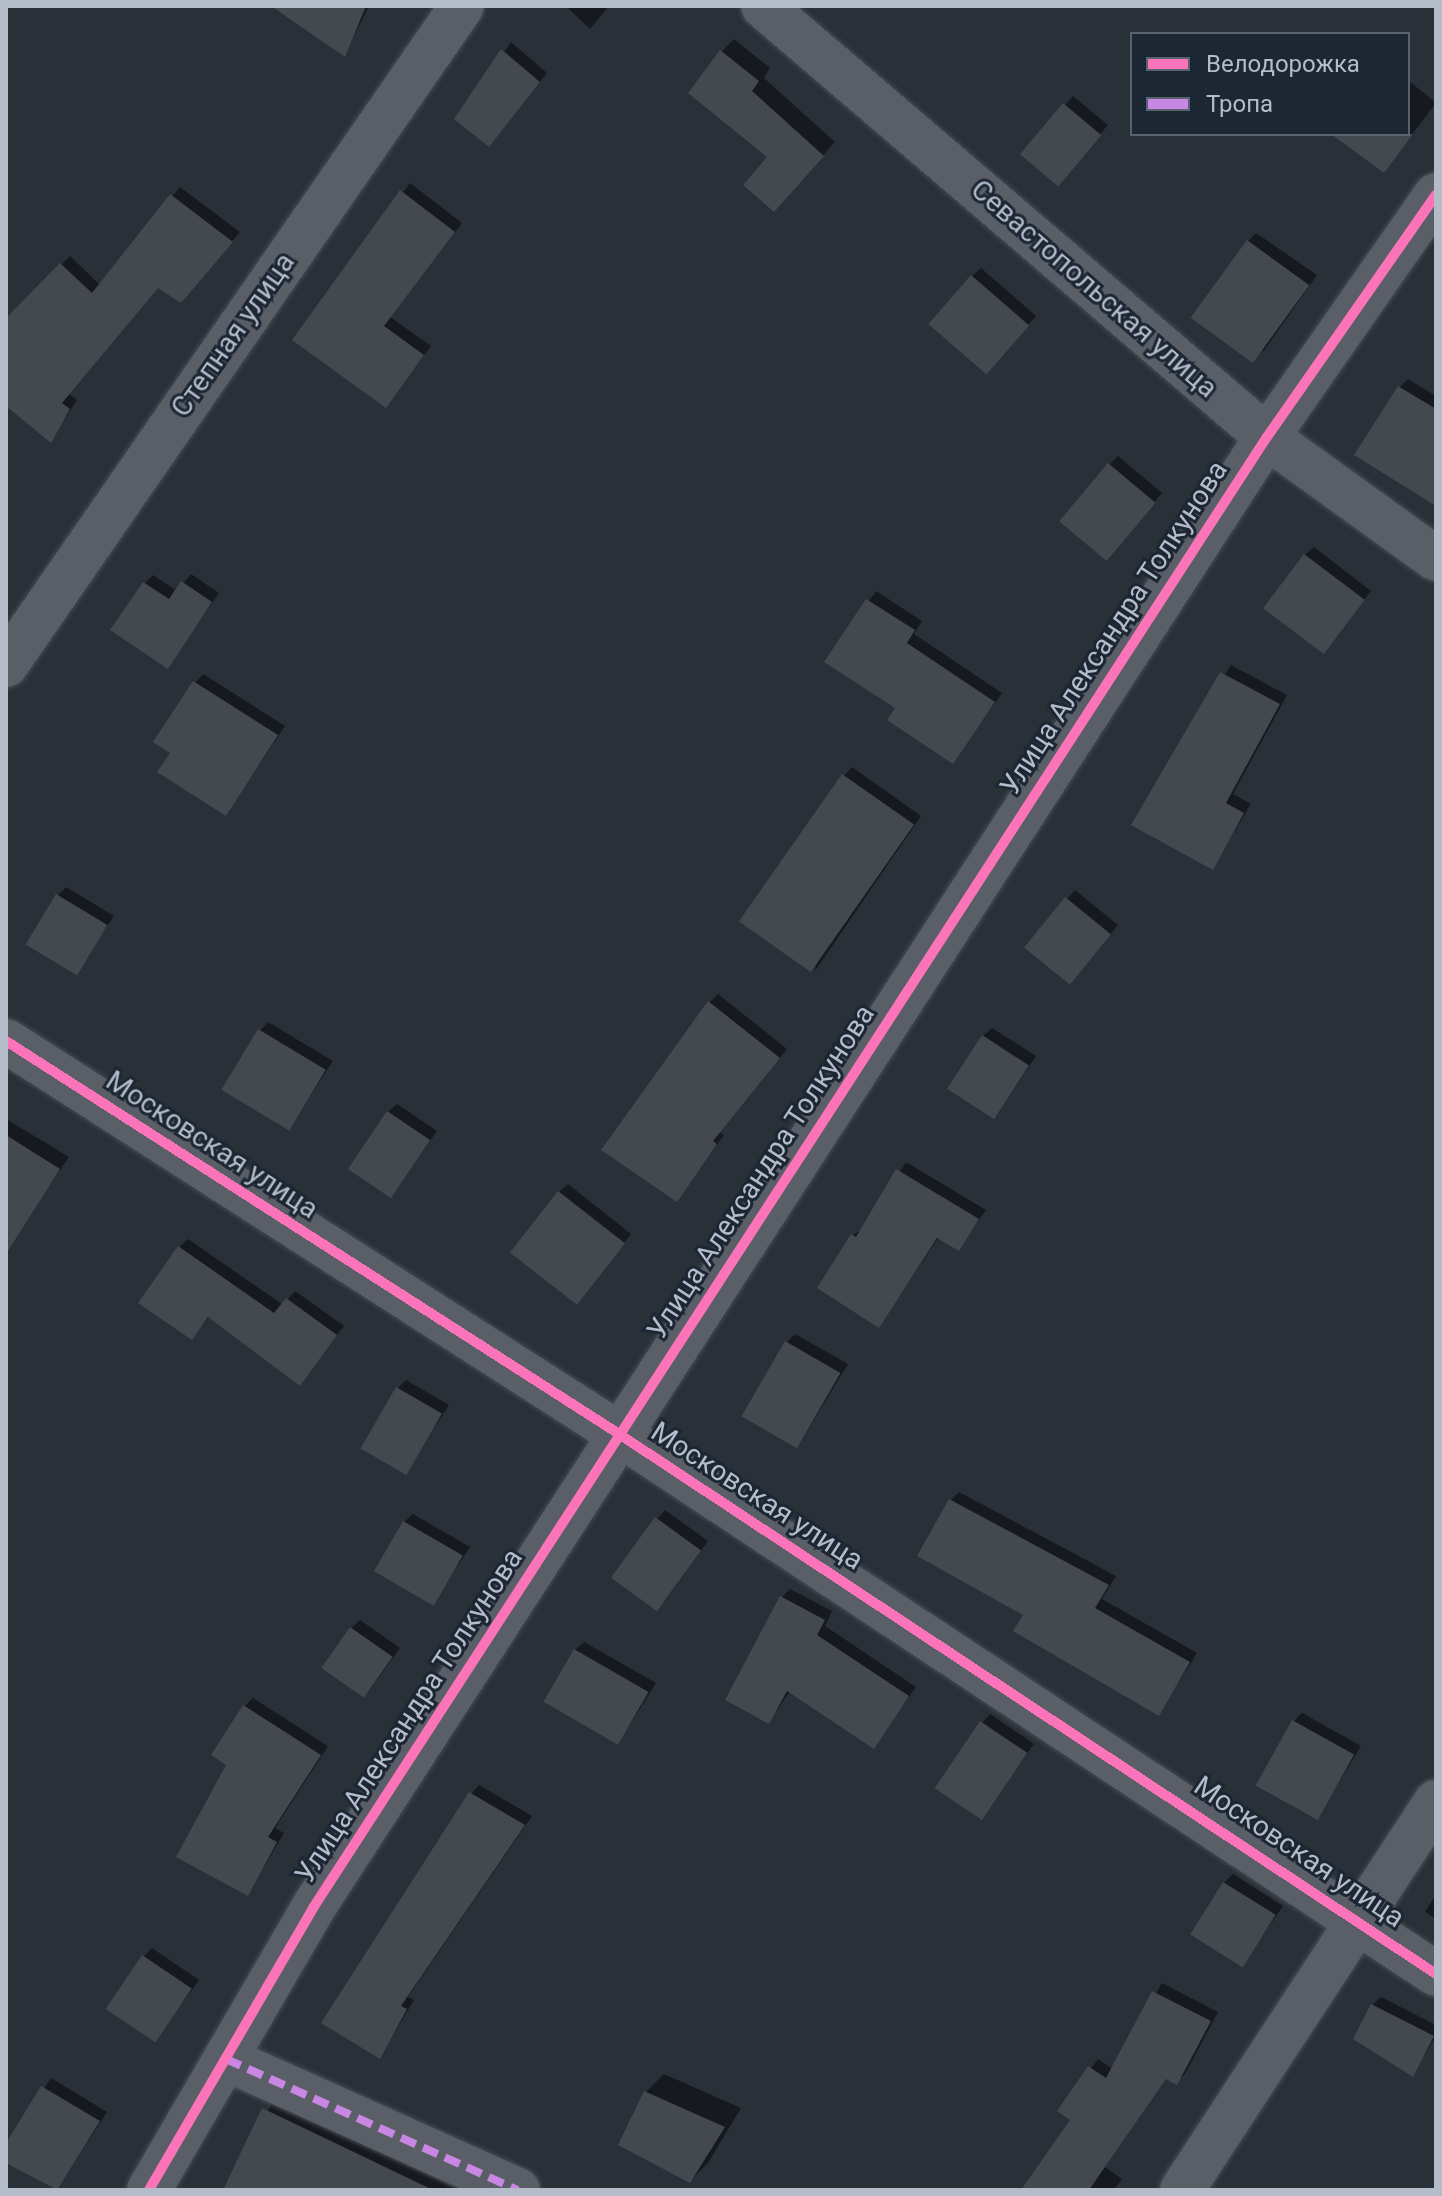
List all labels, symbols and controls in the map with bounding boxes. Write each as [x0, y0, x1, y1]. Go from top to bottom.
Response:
legend [1130, 32, 1410, 136]
text: Велодорожка [1206, 50, 1360, 78]
text: Тропа [1206, 90, 1273, 118]
street label: Севастопольская улица [964, 173, 1224, 405]
street label: Степная улица [164, 247, 302, 423]
street label: Улица Александра Толкунова [993, 454, 1235, 802]
street label: Улица Александра Толкунова [640, 998, 882, 1346]
street label: Московская улица [100, 1064, 324, 1226]
street label: Московская улица [645, 1415, 869, 1577]
street label: Улица Александра Толкунова [288, 1542, 530, 1890]
street label: Московская улица [1188, 1769, 1410, 1935]

